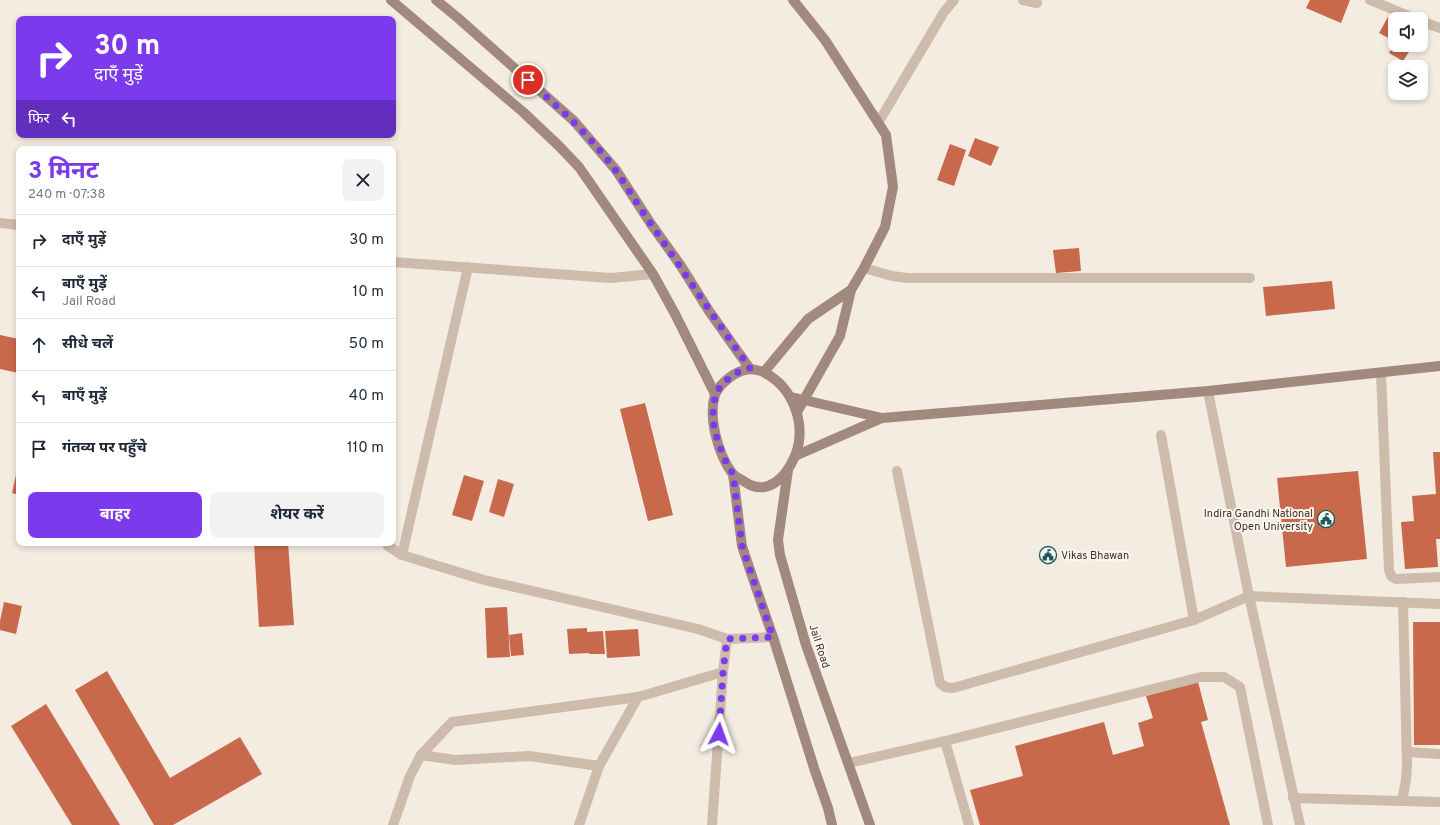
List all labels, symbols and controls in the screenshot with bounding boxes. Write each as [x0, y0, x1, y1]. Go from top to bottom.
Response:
map controls [1388, 12, 1428, 100]
button: sound [1388, 12, 1428, 52]
text: 30 m [94, 29, 160, 65]
icon: right [28, 32, 80, 84]
button: layers [1388, 60, 1428, 100]
pin [511, 63, 545, 97]
text: दाएँ मुड़ें [94, 64, 143, 87]
icon: arrive [517, 69, 539, 91]
icon: left [58, 108, 80, 130]
text: फिर [28, 110, 50, 129]
text: 3 मिनट [28, 157, 99, 187]
button: close [342, 159, 384, 201]
text: 240 m · 07:38 [28, 187, 105, 203]
icon: right [28, 230, 50, 252]
text: दाएँ मुड़ें [62, 231, 106, 250]
text: 30 m [349, 231, 384, 250]
text: बाएँ मुड़ें [62, 275, 107, 294]
icon: left [28, 282, 50, 304]
text: 10 m [353, 283, 384, 302]
text: Jail Road [62, 294, 116, 310]
icon: ahead [28, 334, 50, 356]
text: सीधे चलें [62, 335, 113, 354]
text: 50 m [349, 335, 384, 354]
icon: left [28, 386, 50, 408]
text: बाएँ मुड़ें [62, 387, 107, 406]
text: 40 m [349, 387, 384, 406]
icon: arrive [28, 438, 50, 460]
text: गंतव्य पर पहुँचे [62, 439, 147, 458]
text: 110 m [347, 439, 384, 458]
button: बाहर [28, 492, 202, 538]
button: शेयर करें [210, 492, 384, 538]
place label: Indira Gandhi National Open University [1204, 507, 1313, 534]
public building icon: Indira Gandhi National Open University [1316, 509, 1336, 529]
public building icon: Vikas Bhawan [1038, 545, 1058, 565]
place label: Vikas Bhawan [1061, 549, 1129, 563]
street label: Jail Road [805, 622, 833, 670]
position arrow [698, 713, 740, 755]

